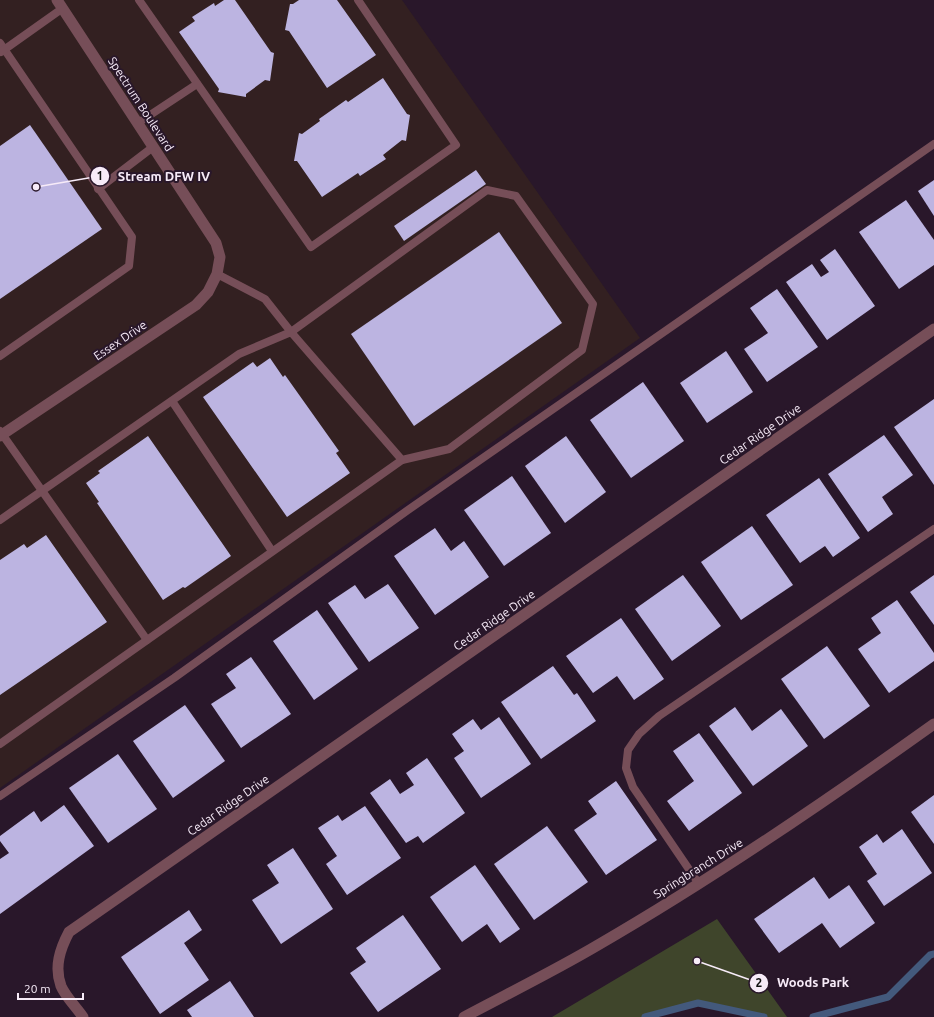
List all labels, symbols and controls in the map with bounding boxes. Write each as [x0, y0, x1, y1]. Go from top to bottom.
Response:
street label: Spectrum Boulevard [106, 55, 176, 153]
callout: Stream DFW IV [90, 164, 218, 189]
text: 1 [97, 169, 103, 182]
text: Stream DFW IV [118, 169, 210, 183]
street label: Essex Drive [91, 318, 149, 362]
street label: Cedar Ridge Drive [717, 401, 803, 467]
street label: Cedar Ridge Drive [451, 587, 537, 653]
street label: Cedar Ridge Drive [185, 772, 271, 838]
street label: Springbranch Drive [651, 835, 745, 901]
callout: Woods Park [749, 970, 857, 995]
scale bar [18, 975, 83, 1001]
text: Woods Park [777, 975, 850, 989]
text: 2 [756, 976, 763, 989]
text: 20 m [24, 982, 51, 995]

